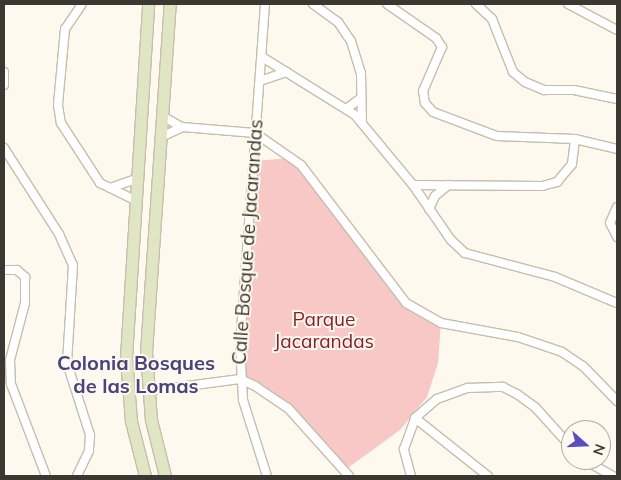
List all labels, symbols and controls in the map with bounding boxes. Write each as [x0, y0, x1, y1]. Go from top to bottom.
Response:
street label: Calle Bosque de Jacarandas [228, 119, 268, 365]
park label: Parque Jacarandas [274, 309, 374, 353]
district label: Colonia Bosques de las Lomas [57, 351, 215, 398]
north arrow [561, 420, 611, 470]
text: N [589, 442, 609, 458]

